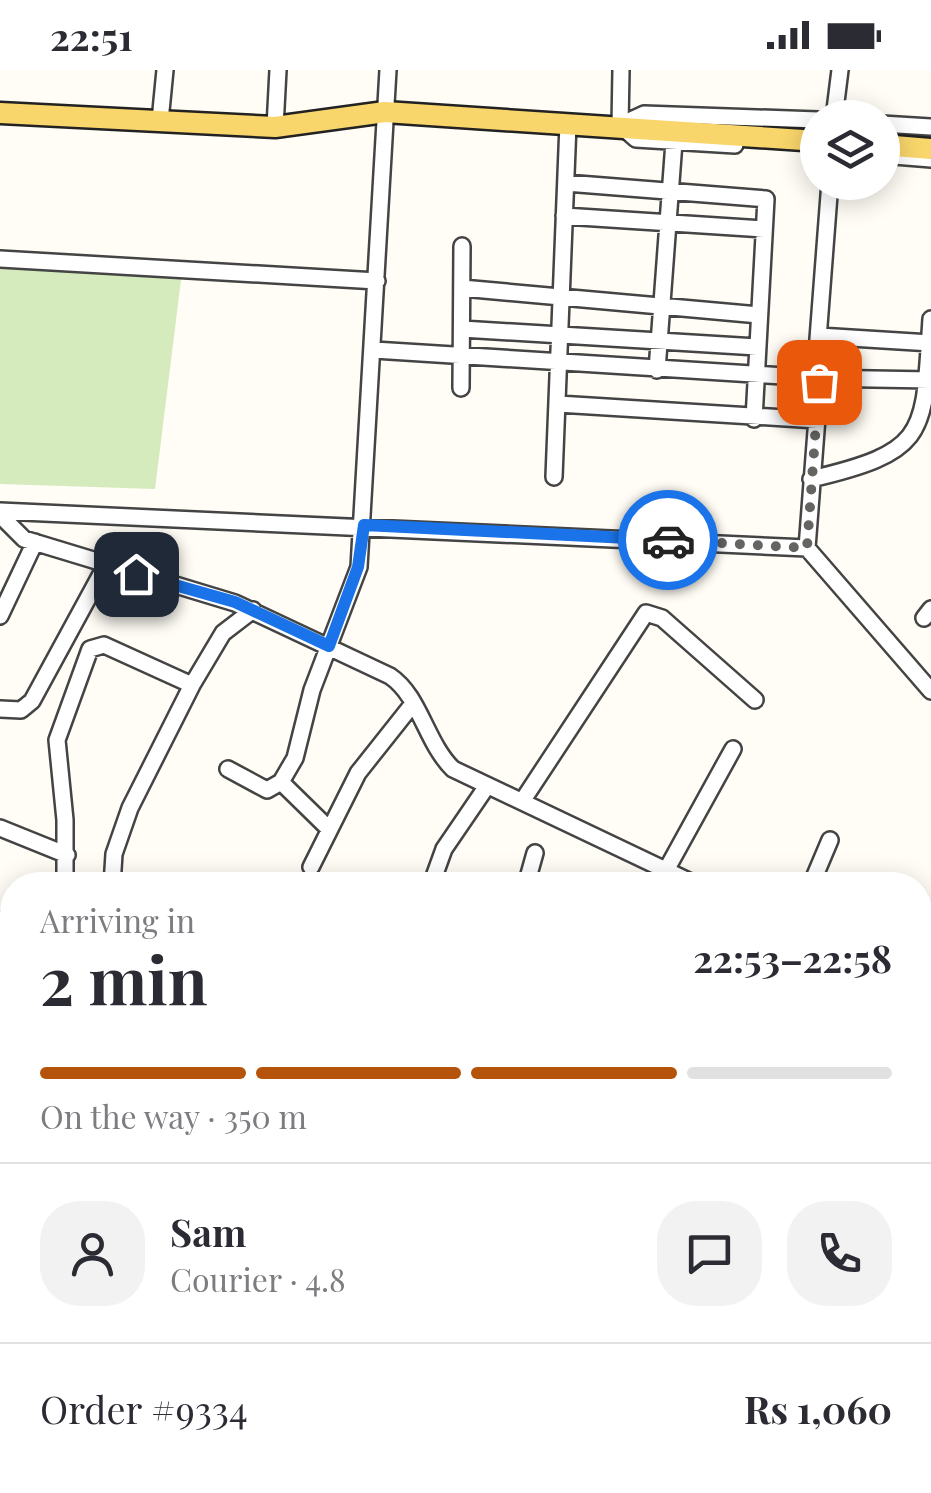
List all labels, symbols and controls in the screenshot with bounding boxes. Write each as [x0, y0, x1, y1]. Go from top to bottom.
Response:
text: 22:51 [50, 10, 133, 61]
map controls [800, 100, 900, 200]
button: layers [800, 100, 900, 200]
pin [777, 340, 862, 425]
icon: bag [792, 355, 847, 410]
courier [618, 490, 718, 590]
icon: car [641, 513, 696, 568]
pin [94, 532, 179, 617]
icon: home [109, 547, 164, 602]
text: Arriving in [40, 898, 195, 941]
text: 22:53–22:58 [693, 932, 892, 983]
text: 2 min [40, 935, 208, 1021]
text: On the way · 350 m [40, 1094, 307, 1137]
button: person [40, 1201, 145, 1306]
button: chat [657, 1201, 762, 1306]
button: phone [787, 1201, 892, 1306]
text: Sam [170, 1206, 246, 1257]
text: Courier · 4.8 [170, 1257, 346, 1300]
text: Order #9334 [40, 1383, 248, 1434]
text: Rs 1,060 [744, 1383, 892, 1434]

